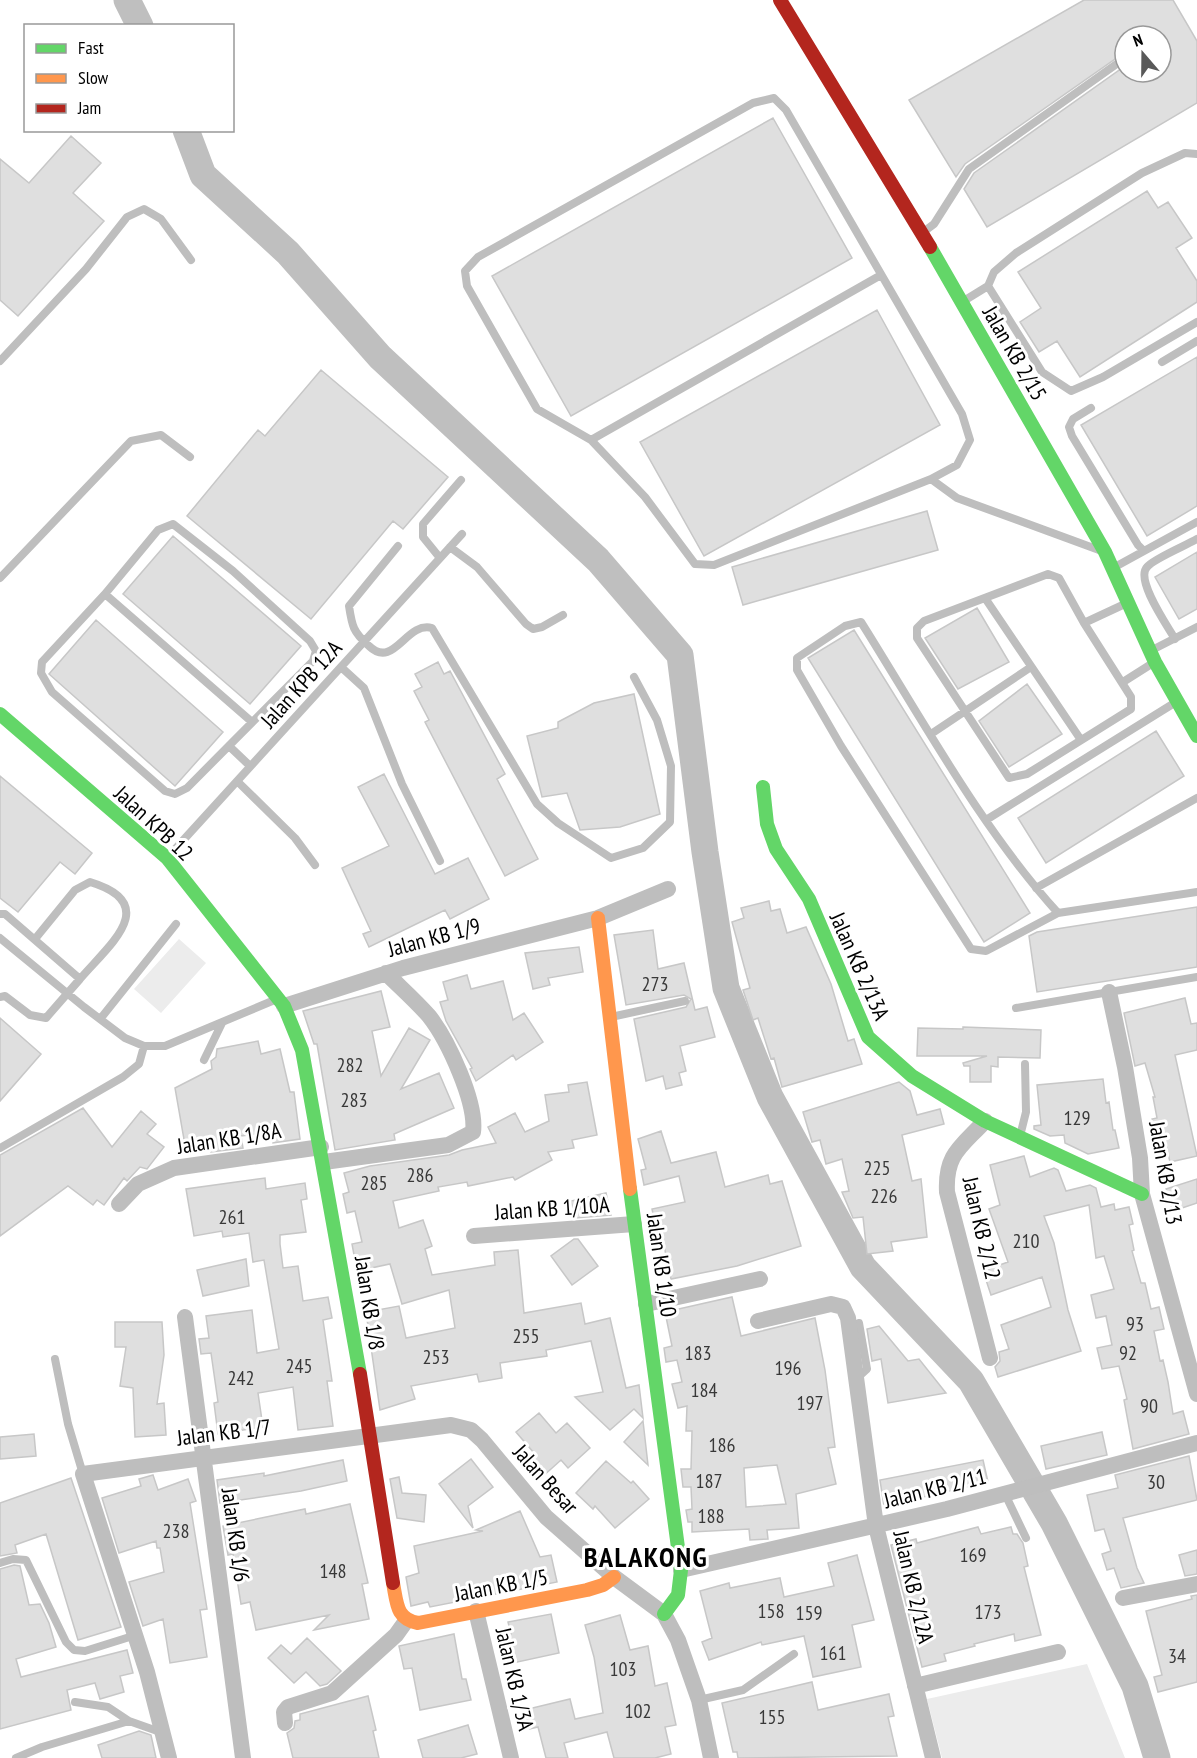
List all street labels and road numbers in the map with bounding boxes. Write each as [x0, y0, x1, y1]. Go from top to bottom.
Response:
street label: Jalan KB 2/15 [976, 300, 1053, 405]
street label: Jalan KPB 12A [254, 634, 348, 734]
street label: Jalan KPB 12 [108, 779, 199, 867]
street label: Jalan KB 2/13A [823, 907, 896, 1025]
street label: Jalan KB 1/9 [384, 911, 483, 963]
street label: Jalan KB 1/8A [174, 1116, 284, 1160]
street label: Jalan KB 2/13 [1143, 1118, 1189, 1227]
street label: Jalan KB 2/12 [956, 1173, 1007, 1282]
street label: Jalan KB 1/10A [493, 1190, 611, 1226]
street label: Jalan KB 1/10 [641, 1210, 683, 1319]
street label: Jalan KB 1/8 [349, 1253, 391, 1352]
street label: Jalan KB 1/7 [174, 1412, 273, 1452]
street label: Jalan Besar [507, 1438, 585, 1520]
street label: Jalan KB 2/11 [880, 1462, 989, 1514]
street label: Jalan KB 1/6 [215, 1485, 256, 1584]
street label: Jalan KB 2/12A [887, 1527, 941, 1647]
street label: Jalan KB 1/5 [451, 1562, 550, 1608]
street label: Jalan KB 1/3A [489, 1624, 541, 1734]

